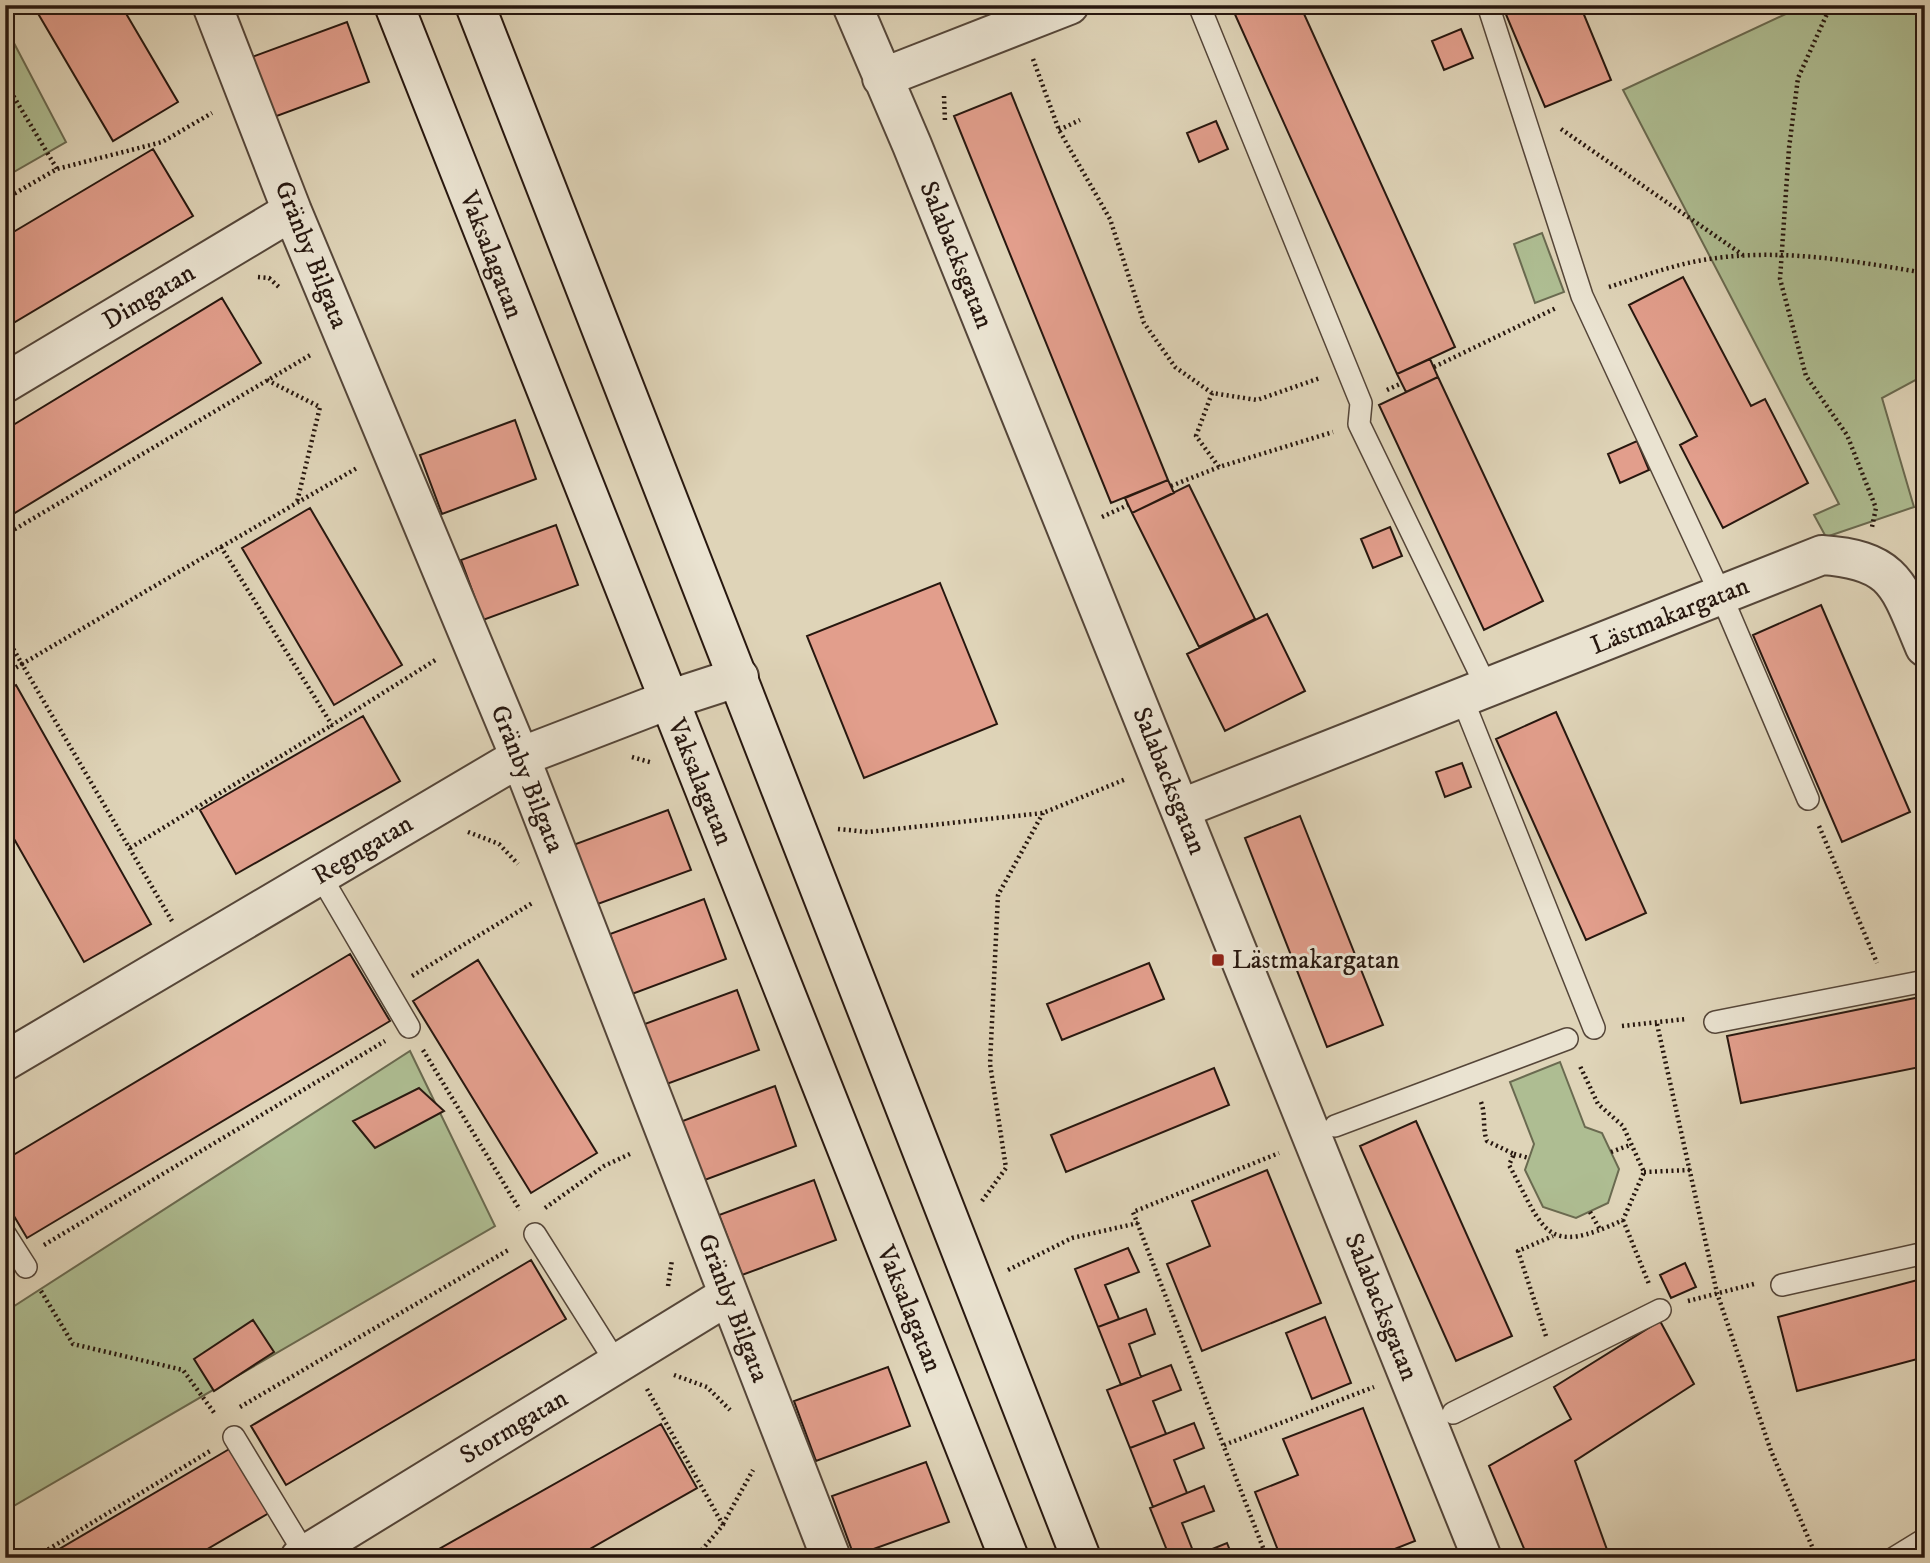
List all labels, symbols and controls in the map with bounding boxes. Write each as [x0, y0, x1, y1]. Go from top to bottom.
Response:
street label: Gränby Bilgata [266, 176, 356, 334]
street label: Salabacksgatan [911, 176, 1001, 334]
street label: Vaksalagatan [451, 186, 531, 324]
street label: Dimgatan [97, 256, 202, 337]
street label: Lästmakargatan [1586, 569, 1754, 663]
street label: Gränby Bilgata [482, 700, 572, 858]
street label: Salabacksgatan [1124, 702, 1214, 860]
street label: Vaksalagatan [659, 713, 741, 851]
street label: Regngatan [307, 807, 419, 893]
place label: Lästmakargatan [1232, 944, 1400, 977]
marker: Lästmakargatan [1210, 952, 1226, 968]
street label: Salabacksgatan [1336, 1228, 1426, 1386]
street label: Gränby Bilgata [690, 1229, 776, 1387]
street label: Vaksalagatan [868, 1240, 950, 1378]
street label: Stormgatan [454, 1382, 574, 1472]

